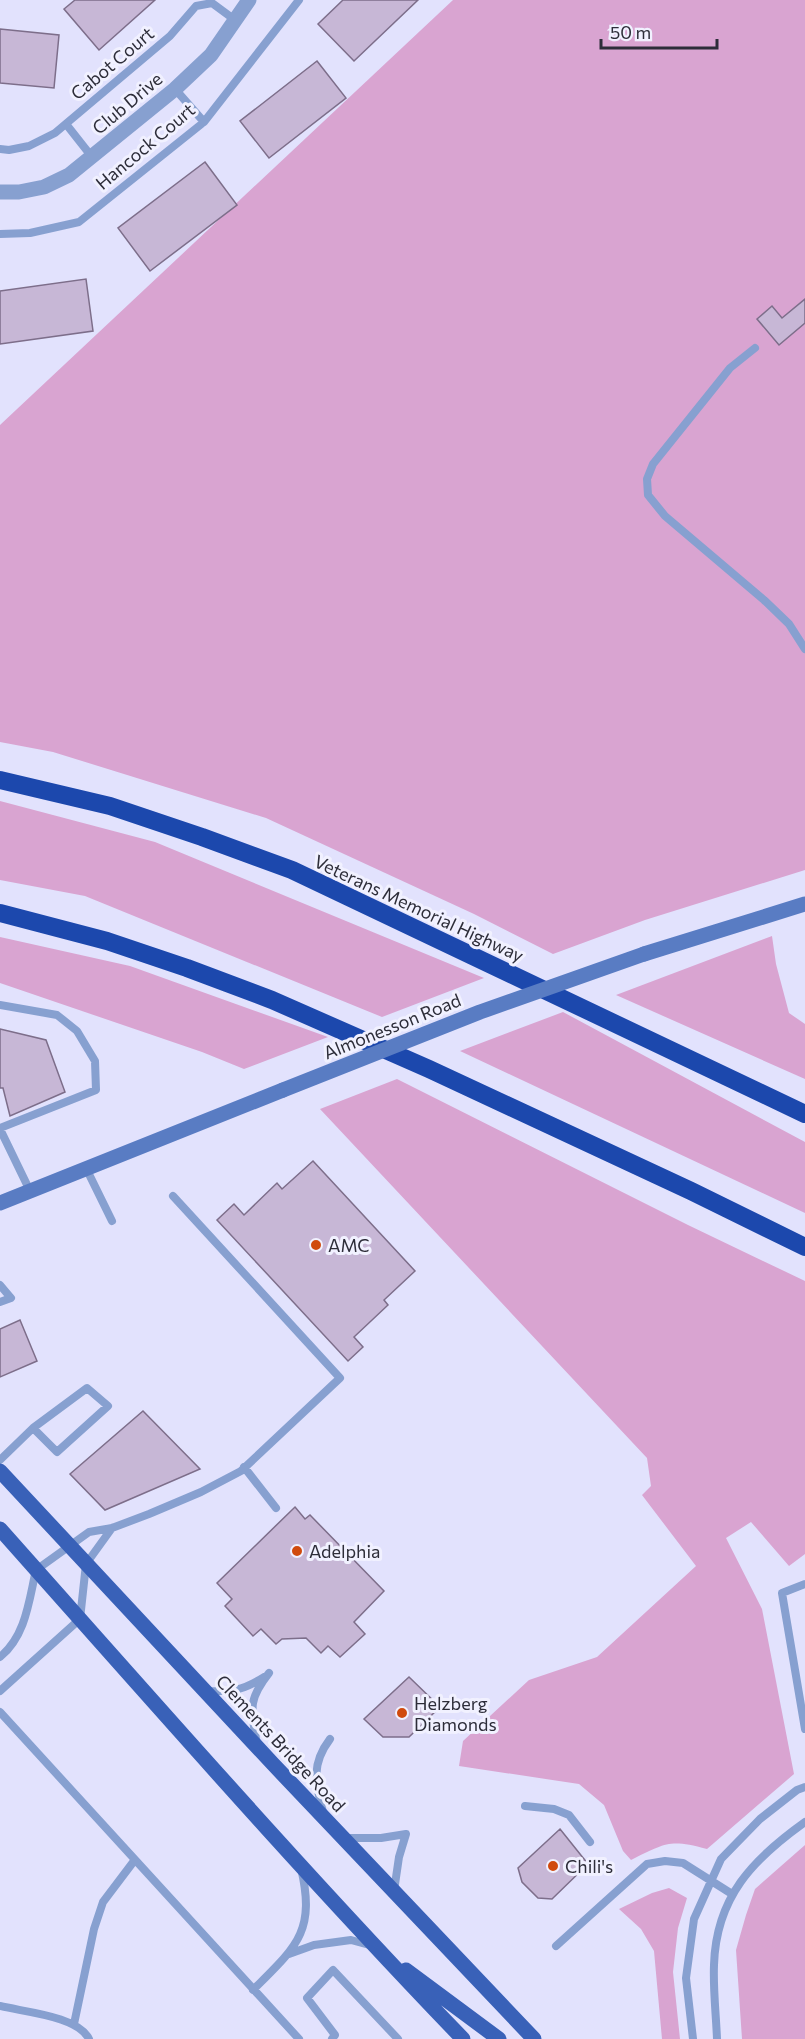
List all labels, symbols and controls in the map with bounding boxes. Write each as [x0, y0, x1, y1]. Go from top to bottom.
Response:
scale bar [601, 12, 716, 50]
text: 50 m [610, 21, 651, 43]
street label: Cabot Court [66, 22, 158, 104]
street label: Club Drive [88, 67, 166, 139]
street label: Hancock Court [91, 98, 199, 194]
street label: Veterans Memorial Highway [311, 850, 527, 966]
street label: Almonesson Road [320, 988, 464, 1064]
place label: AMC [328, 1234, 370, 1256]
marker: AMC [309, 1238, 323, 1252]
place label: Adelphia [309, 1540, 380, 1562]
marker: Adelphia [290, 1544, 304, 1558]
street label: Clements Bridge Road [212, 1670, 350, 1816]
place label: Helzberg Diamonds [414, 1692, 497, 1735]
marker: Helzberg Diamonds [395, 1706, 409, 1720]
place label: Chili's [565, 1855, 613, 1877]
marker: Chili's [546, 1859, 560, 1873]

